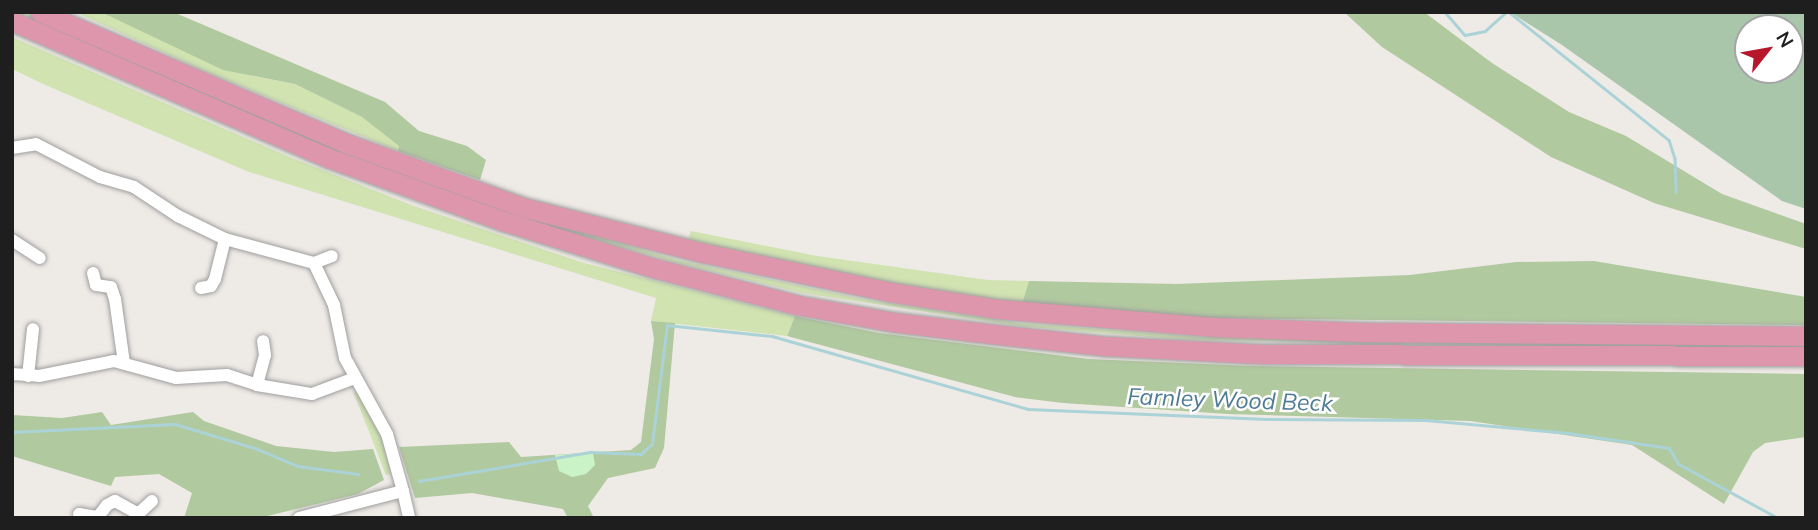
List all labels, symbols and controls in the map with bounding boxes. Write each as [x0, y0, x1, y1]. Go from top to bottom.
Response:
north arrow [1734, 14, 1804, 84]
text: N [1771, 27, 1799, 52]
water label: Farnley Wood Beck [1127, 383, 1333, 417]

